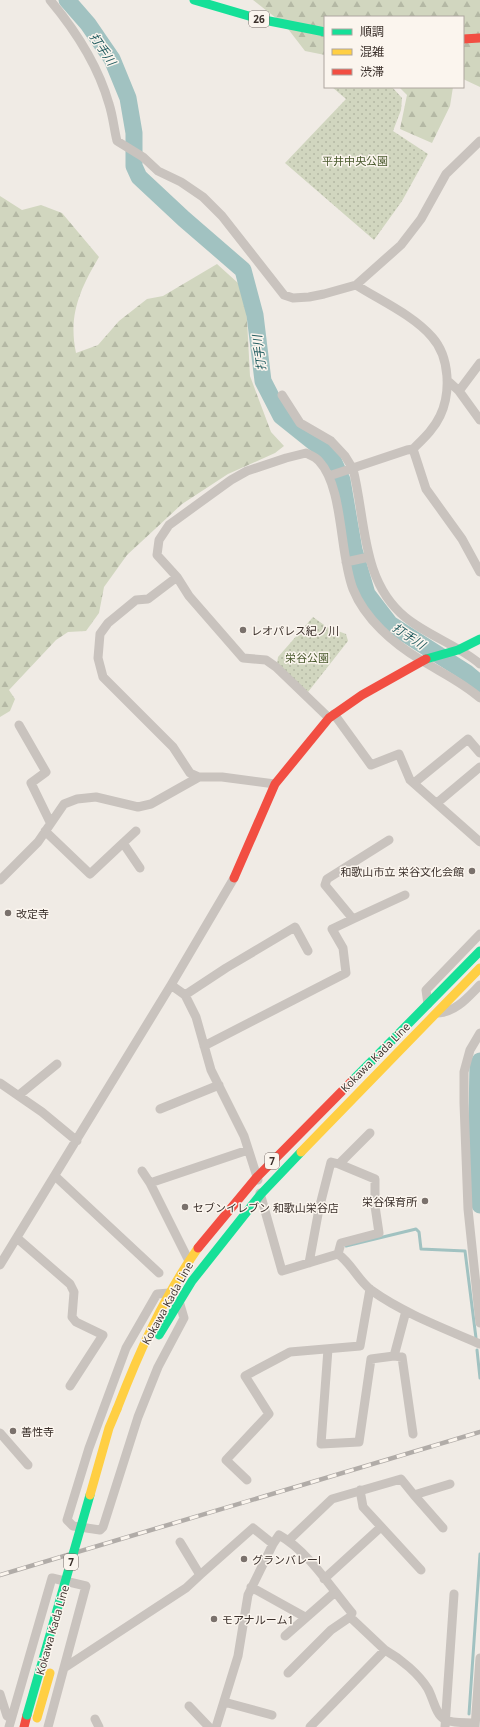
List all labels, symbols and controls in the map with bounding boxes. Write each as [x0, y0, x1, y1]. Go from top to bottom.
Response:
road number: 26 [249, 11, 269, 27]
legend [324, 16, 464, 88]
text: 順調 [360, 23, 384, 40]
water label: 打手川 [86, 29, 121, 70]
text: 混雑 [360, 43, 384, 60]
text: 渋滞 [360, 63, 384, 80]
park label: 平井中央公園 [322, 153, 388, 168]
water label: 打手川 [248, 332, 270, 372]
water label: 打手川 [389, 619, 430, 654]
place label: レオパレス紀ノ川 [251, 623, 339, 638]
marker: レオパレス紀ノ川 [238, 625, 248, 635]
park label: 栄谷公園 [285, 650, 329, 665]
place label: 和歌山市立 栄谷文化会館 [340, 864, 464, 879]
marker: 和歌山市立 栄谷文化会館 [467, 866, 477, 876]
place label: 改定寺 [16, 906, 49, 921]
marker: 改定寺 [3, 908, 13, 918]
street label: Kokawa Kada Line [337, 1019, 413, 1095]
road number: 7 [265, 1153, 279, 1169]
place label: 栄谷保育所 [362, 1194, 418, 1209]
marker: 栄谷保育所 [420, 1196, 430, 1206]
place label: セブンイレブン 和歌山栄谷店 [193, 1200, 339, 1215]
marker: セブンイレブン 和歌山栄谷店 [180, 1202, 190, 1212]
street label: Kokawa Kada Line [138, 1259, 196, 1347]
place label: 善性寺 [21, 1424, 54, 1439]
marker: 善性寺 [8, 1426, 18, 1436]
place label: グランバレーI [252, 1552, 321, 1567]
road number: 7 [64, 1554, 78, 1570]
marker: グランバレーI [239, 1554, 249, 1564]
street label: Kokawa Kada Line [32, 1583, 72, 1677]
place label: モアナルーム1 [222, 1612, 294, 1627]
marker: モアナルーム1 [209, 1614, 219, 1624]

